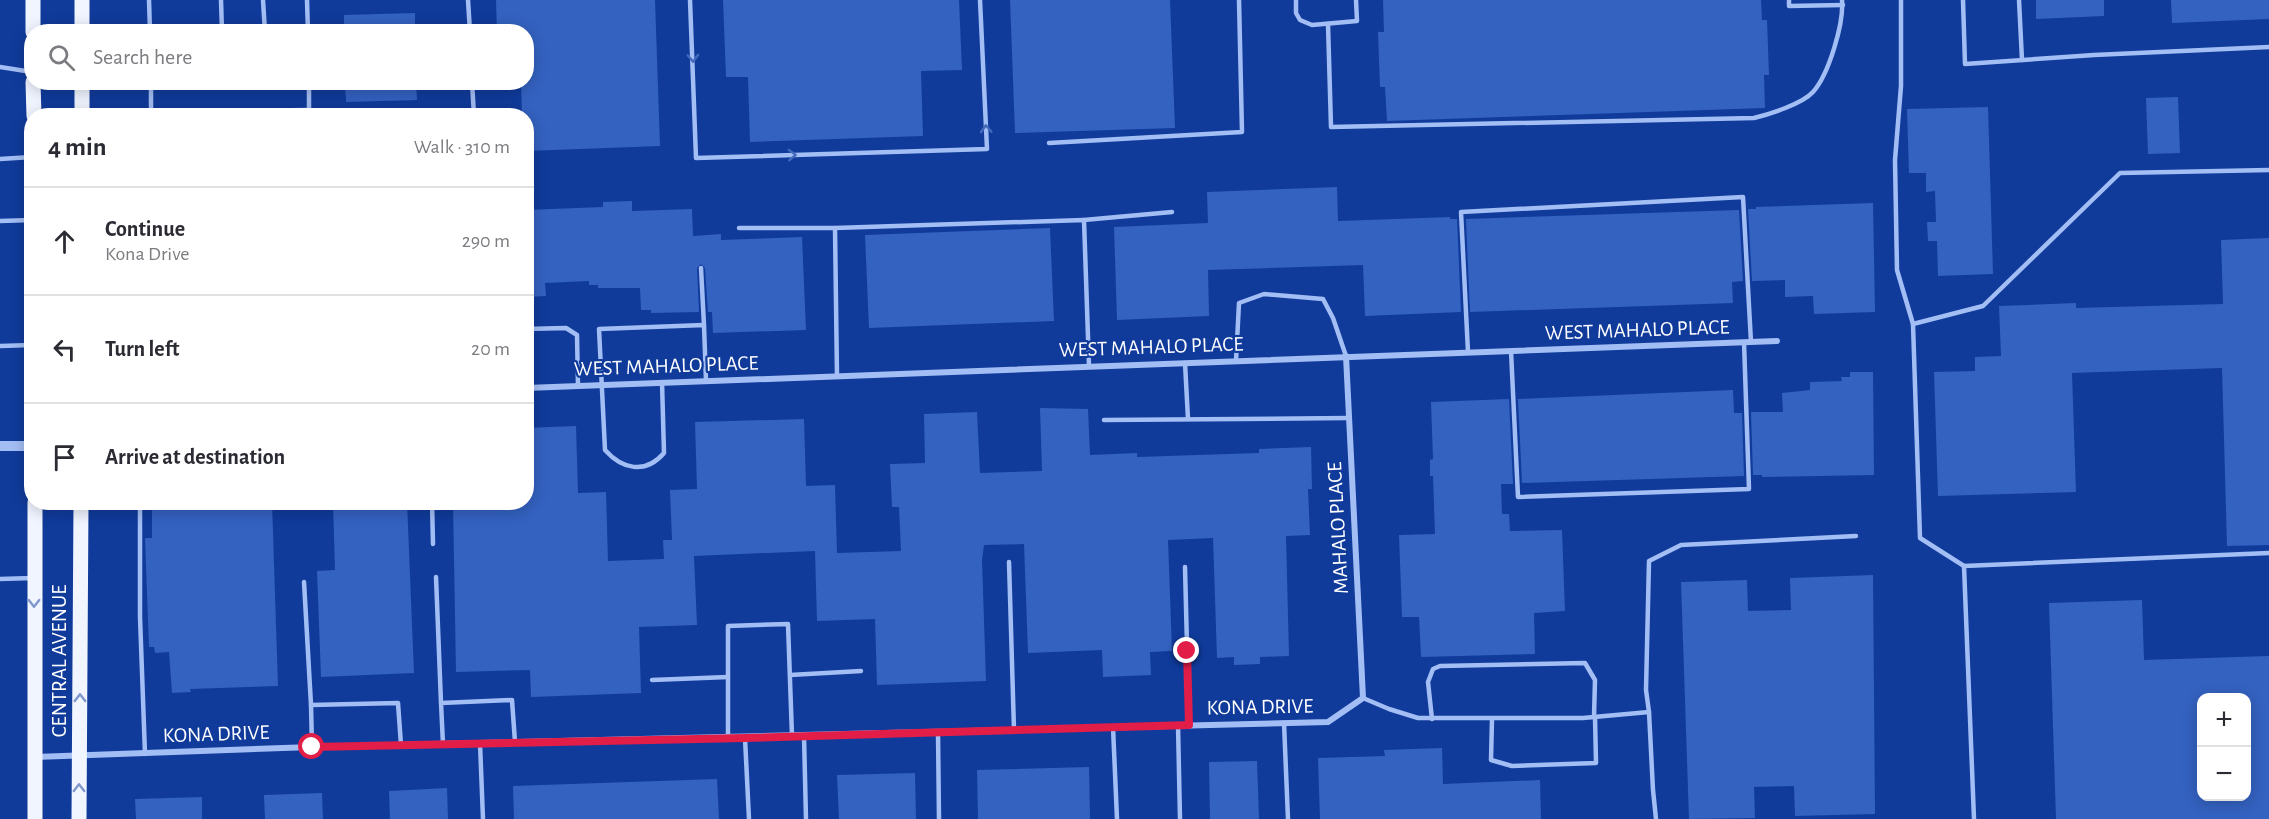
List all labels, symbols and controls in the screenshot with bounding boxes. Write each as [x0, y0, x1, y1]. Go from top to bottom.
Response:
search box [24, 24, 534, 90]
icon: search [45, 41, 78, 74]
text: Search here [93, 46, 192, 68]
one-way arrow [686, 54, 699, 63]
one-way arrow [980, 124, 993, 133]
text: 4 min [48, 134, 107, 160]
text: Walk · 310 m [414, 137, 510, 157]
one-way arrow [787, 149, 796, 161]
text: Continue [105, 218, 185, 240]
icon: ahead [48, 225, 81, 258]
text: 290 m [462, 231, 510, 251]
text: Kona Drive [105, 244, 190, 264]
street label: WEST MAHALO PLACE [1544, 316, 1730, 344]
icon: left [48, 333, 81, 366]
street label: WEST MAHALO PLACE [1058, 333, 1244, 361]
text: Turn left [105, 338, 179, 360]
text: 20 m [471, 339, 510, 359]
street label: WEST MAHALO PLACE [573, 352, 759, 380]
icon: arrive [48, 441, 81, 474]
text: Arrive at destination [105, 446, 285, 468]
street label: MAHALO PLACE [1324, 461, 1352, 595]
street label: CENTRAL AVENUE [49, 585, 70, 737]
one-way arrow [28, 598, 40, 607]
route end [1173, 637, 1199, 663]
one-way arrow [73, 693, 86, 702]
map controls [2197, 693, 2251, 801]
button: + [2197, 693, 2251, 747]
street label: KONA DRIVE [1206, 696, 1314, 718]
street label: KONA DRIVE [162, 722, 270, 746]
route start [298, 733, 324, 759]
button: − [2197, 747, 2251, 801]
one-way arrow [73, 783, 85, 792]

